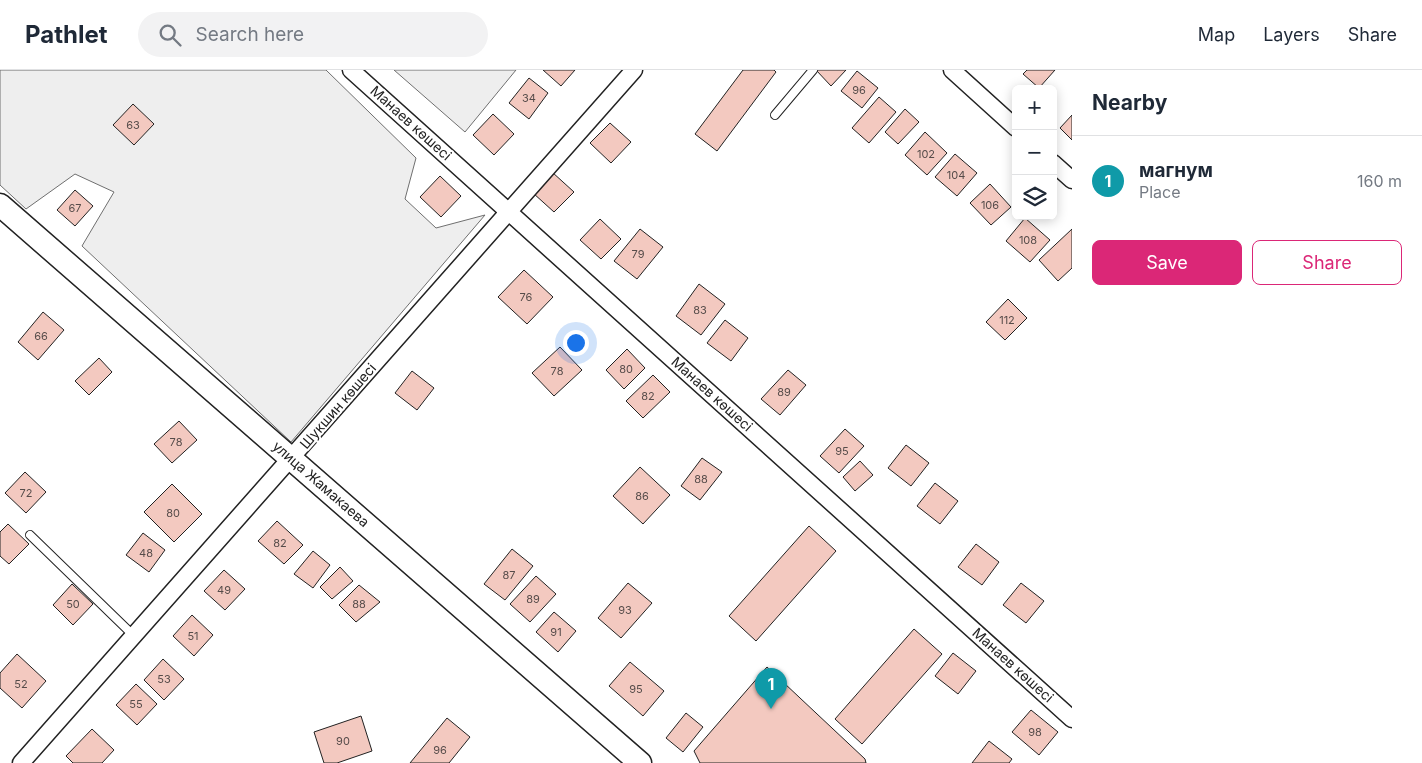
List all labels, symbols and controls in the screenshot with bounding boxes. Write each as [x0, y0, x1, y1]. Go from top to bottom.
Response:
search box [138, 12, 488, 57]
text: Pathlet [25, 20, 108, 49]
icon: search [156, 21, 184, 49]
text: Search here [196, 23, 304, 46]
text: Map [1198, 24, 1235, 45]
text: Layers [1263, 24, 1320, 45]
text: Share [1348, 24, 1397, 45]
street label: Манаев көшесі [367, 82, 455, 164]
house number: 96 [852, 83, 866, 97]
map controls [1012, 85, 1057, 220]
button: + [1012, 85, 1057, 130]
text: Nearby [1092, 90, 1167, 115]
house number: 34 [522, 91, 536, 105]
house number: 63 [126, 118, 140, 132]
button: − [1012, 130, 1057, 175]
house number: 102 [917, 147, 935, 161]
text: магнум [1139, 159, 1213, 182]
house number: 104 [947, 168, 965, 182]
text: 1 [1105, 171, 1111, 191]
text: 160 m [1357, 171, 1402, 191]
button: layers [1012, 175, 1057, 220]
text: Place [1139, 182, 1181, 202]
house number: 106 [981, 198, 999, 212]
house number: 67 [68, 201, 82, 215]
house number: 108 [1019, 233, 1037, 247]
button: Save [1092, 240, 1242, 285]
button: Share [1252, 240, 1402, 285]
house number: 79 [632, 247, 645, 261]
house number: 76 [520, 290, 533, 304]
house number: 83 [693, 303, 707, 317]
house number: 112 [999, 313, 1015, 327]
house number: 66 [34, 329, 48, 343]
your location [563, 330, 589, 356]
street label: Манаев көшесі [668, 353, 756, 435]
street label: Шукшин көшесі [296, 359, 379, 452]
house number: 80 [619, 362, 633, 376]
house number: 78 [551, 364, 564, 378]
house number: 89 [777, 385, 791, 399]
house number: 82 [641, 389, 655, 403]
house number: 78 [170, 435, 183, 449]
street label: улица Жамакаева [270, 437, 373, 530]
house number: 95 [835, 444, 849, 458]
house number: 88 [694, 472, 708, 486]
house number: 72 [20, 486, 32, 500]
house number: 86 [635, 489, 649, 503]
house number: 80 [166, 506, 180, 520]
house number: 82 [273, 536, 287, 550]
house number: 48 [139, 546, 153, 560]
house number: 87 [502, 568, 516, 582]
house number: 49 [217, 583, 231, 597]
house number: 89 [526, 592, 540, 606]
house number: 50 [66, 597, 80, 611]
house number: 88 [352, 597, 366, 611]
house number: 93 [618, 603, 632, 617]
street label: Манаев көшесі [969, 624, 1057, 706]
house number: 91 [550, 625, 562, 639]
house number: 51 [187, 629, 199, 643]
pin: 1 [755, 668, 787, 709]
house number: 53 [157, 672, 171, 686]
house number: 52 [14, 677, 28, 691]
house number: 95 [629, 682, 643, 696]
house number: 55 [129, 697, 143, 711]
house number: 98 [1028, 725, 1042, 739]
house number: 90 [336, 734, 350, 748]
house number: 96 [433, 743, 447, 757]

